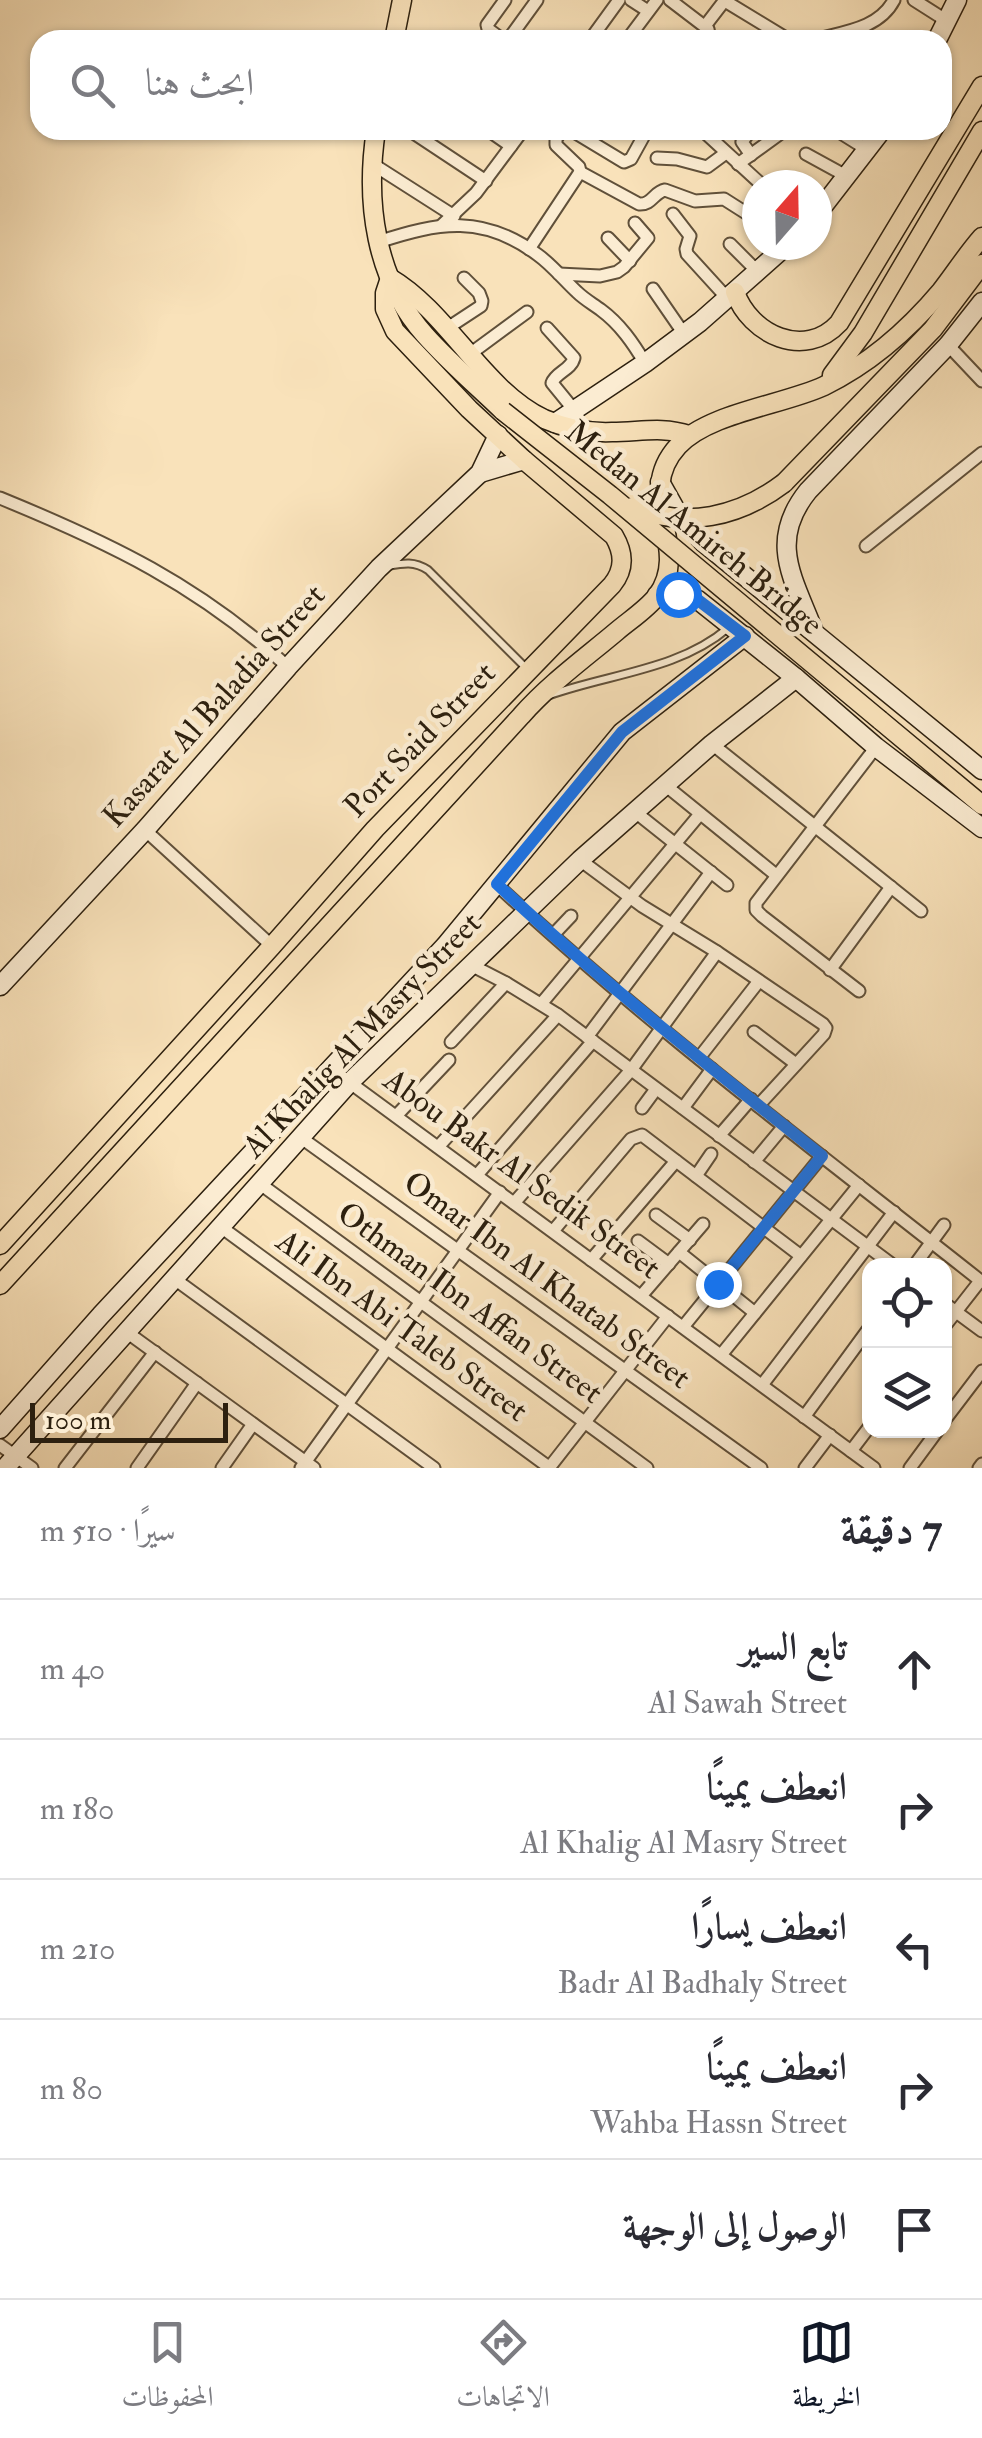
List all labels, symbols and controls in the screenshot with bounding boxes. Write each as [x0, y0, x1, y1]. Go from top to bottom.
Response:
search box [30, 30, 952, 140]
icon: search [65, 58, 120, 113]
text: ابحث هنا [145, 59, 254, 107]
north arrow [742, 170, 832, 260]
street label: Medan Al Amireh Bridge [557, 412, 831, 644]
route start [656, 572, 702, 618]
street label: Kasarat Al Baladia Street [94, 576, 334, 836]
street label: Port Said Street [336, 654, 504, 826]
street label: Al Khalig Al Masry Street [233, 904, 490, 1167]
street label: Abou Bakr Al Sedik Street [375, 1059, 668, 1288]
street label: Omar Ibn Al Khatab Street [396, 1162, 698, 1398]
street label: Othman Ibn Affan Street [329, 1193, 611, 1413]
street label: Ali Ibn Abi Taleb Street [268, 1221, 536, 1431]
map controls [862, 1258, 952, 1438]
button: locate [862, 1258, 952, 1348]
route end [696, 1262, 742, 1308]
button: layers [862, 1348, 952, 1438]
scale bar [30, 1398, 228, 1442]
text: 100 m [45, 1403, 111, 1438]
text: 7 دقيقة [841, 1504, 942, 1556]
text: سيرًا · 510 m [40, 1511, 176, 1551]
text: تابع السير [740, 1623, 847, 1671]
icon: ahead [887, 1642, 942, 1697]
text: 40 m [40, 1649, 105, 1689]
text: Al Sawah Street [648, 1683, 847, 1723]
text: انعطف يمينًا [707, 1763, 847, 1811]
icon: right [887, 1782, 942, 1837]
text: 180 m [40, 1789, 114, 1829]
text: Al Khalig Al Masry Street [520, 1823, 847, 1863]
text: انعطف يسارًا [691, 1903, 847, 1951]
icon: left [887, 1922, 942, 1977]
text: 210 m [40, 1929, 115, 1969]
text: Badr Al Badhaly Street [557, 1963, 847, 2003]
text: انعطف يمينًا [707, 2043, 847, 2091]
icon: right [887, 2062, 942, 2117]
text: 80 m [40, 2069, 103, 2109]
text: Wahba Hassn Street [590, 2103, 847, 2143]
icon: arrive [887, 2202, 942, 2257]
text: الوصول إلى الوجهة [623, 2203, 847, 2251]
tab: المحفوظات [121, 2315, 214, 2424]
tab: الاتجاهات [456, 2315, 550, 2424]
tab: الخريطة [793, 2315, 861, 2424]

